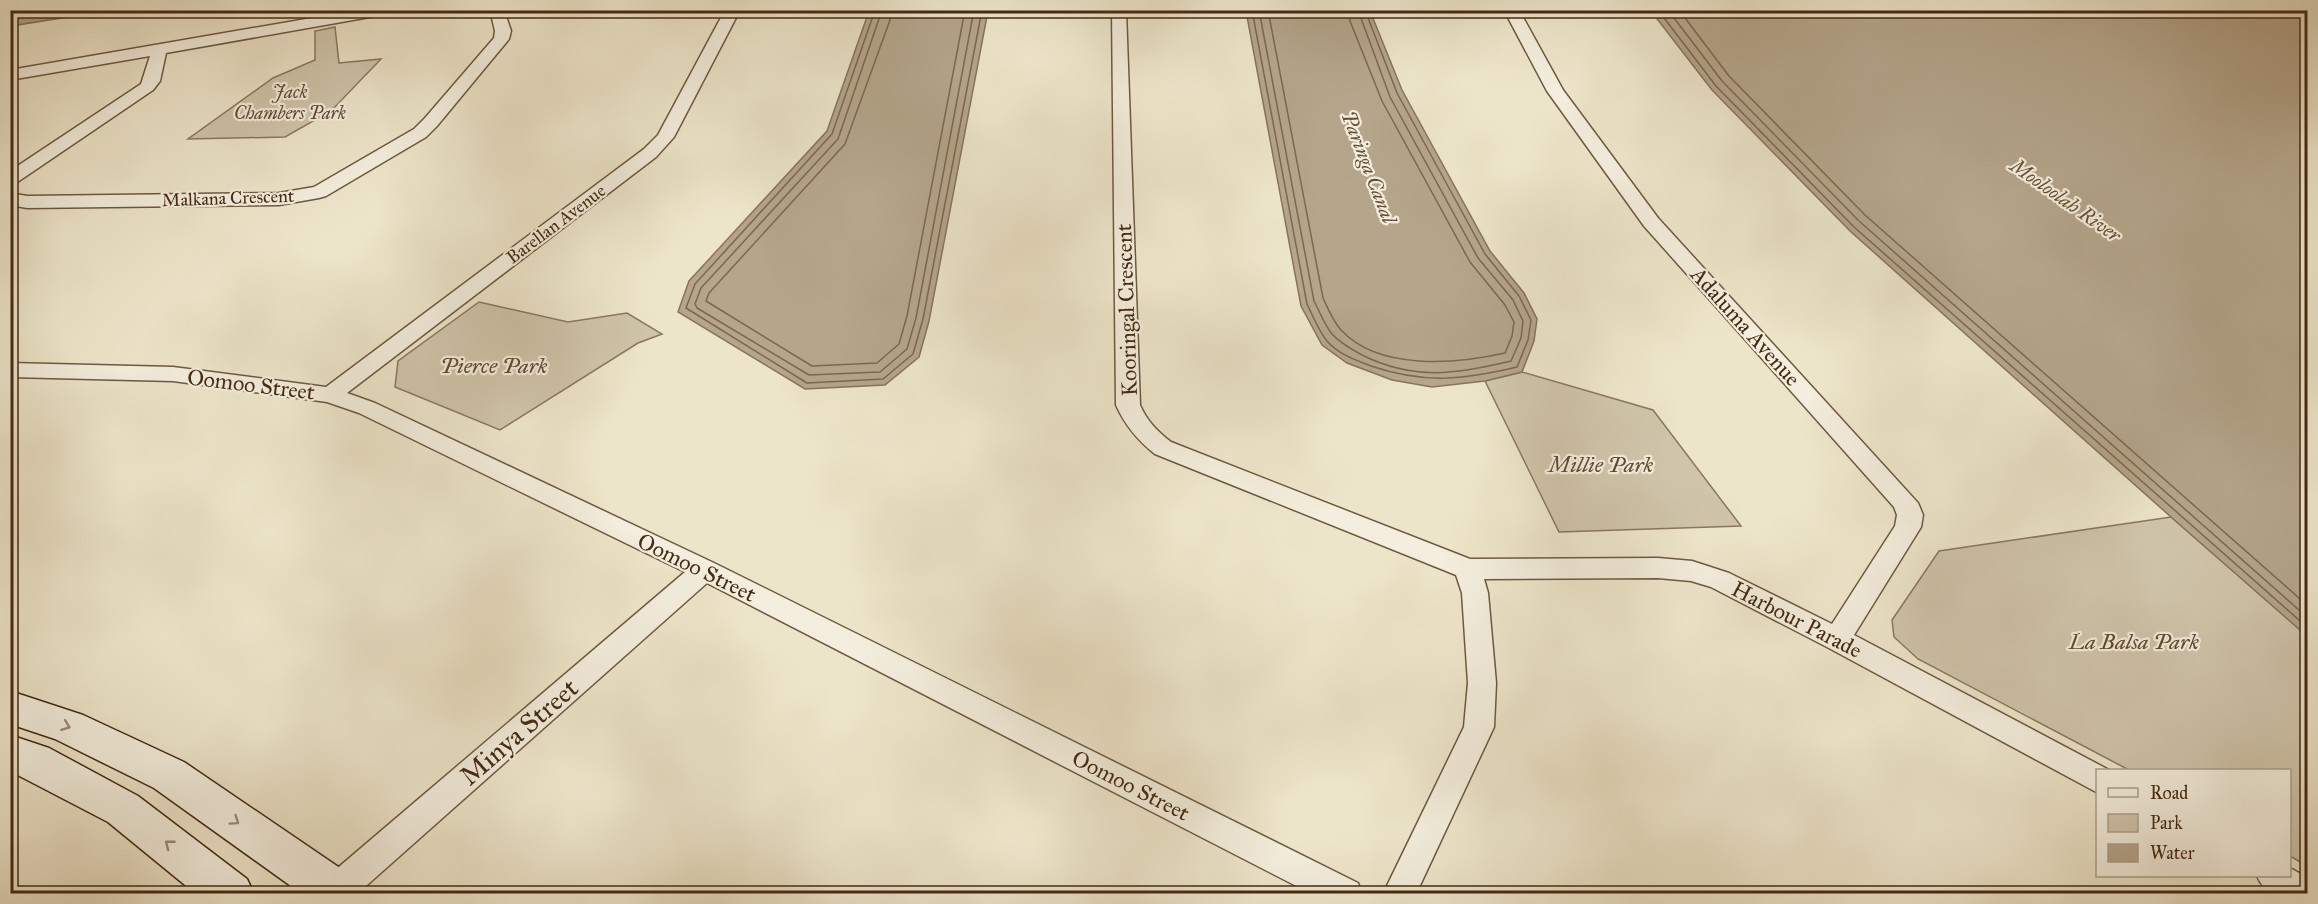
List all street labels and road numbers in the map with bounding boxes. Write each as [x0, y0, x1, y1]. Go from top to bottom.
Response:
street label: Barellan Avenue [502, 180, 610, 268]
street label: Malkana Crescent [162, 185, 295, 211]
street label: Kooringal Crescent [1110, 223, 1143, 397]
street label: Adaluma Avenue [1684, 260, 1806, 392]
street label: Oomoo Street [186, 363, 316, 406]
street label: Oomoo Street [633, 527, 761, 608]
street label: Harbour Parade [1727, 575, 1866, 664]
street label: Minya Street [453, 671, 585, 792]
street label: Oomoo Street [1068, 744, 1194, 827]

